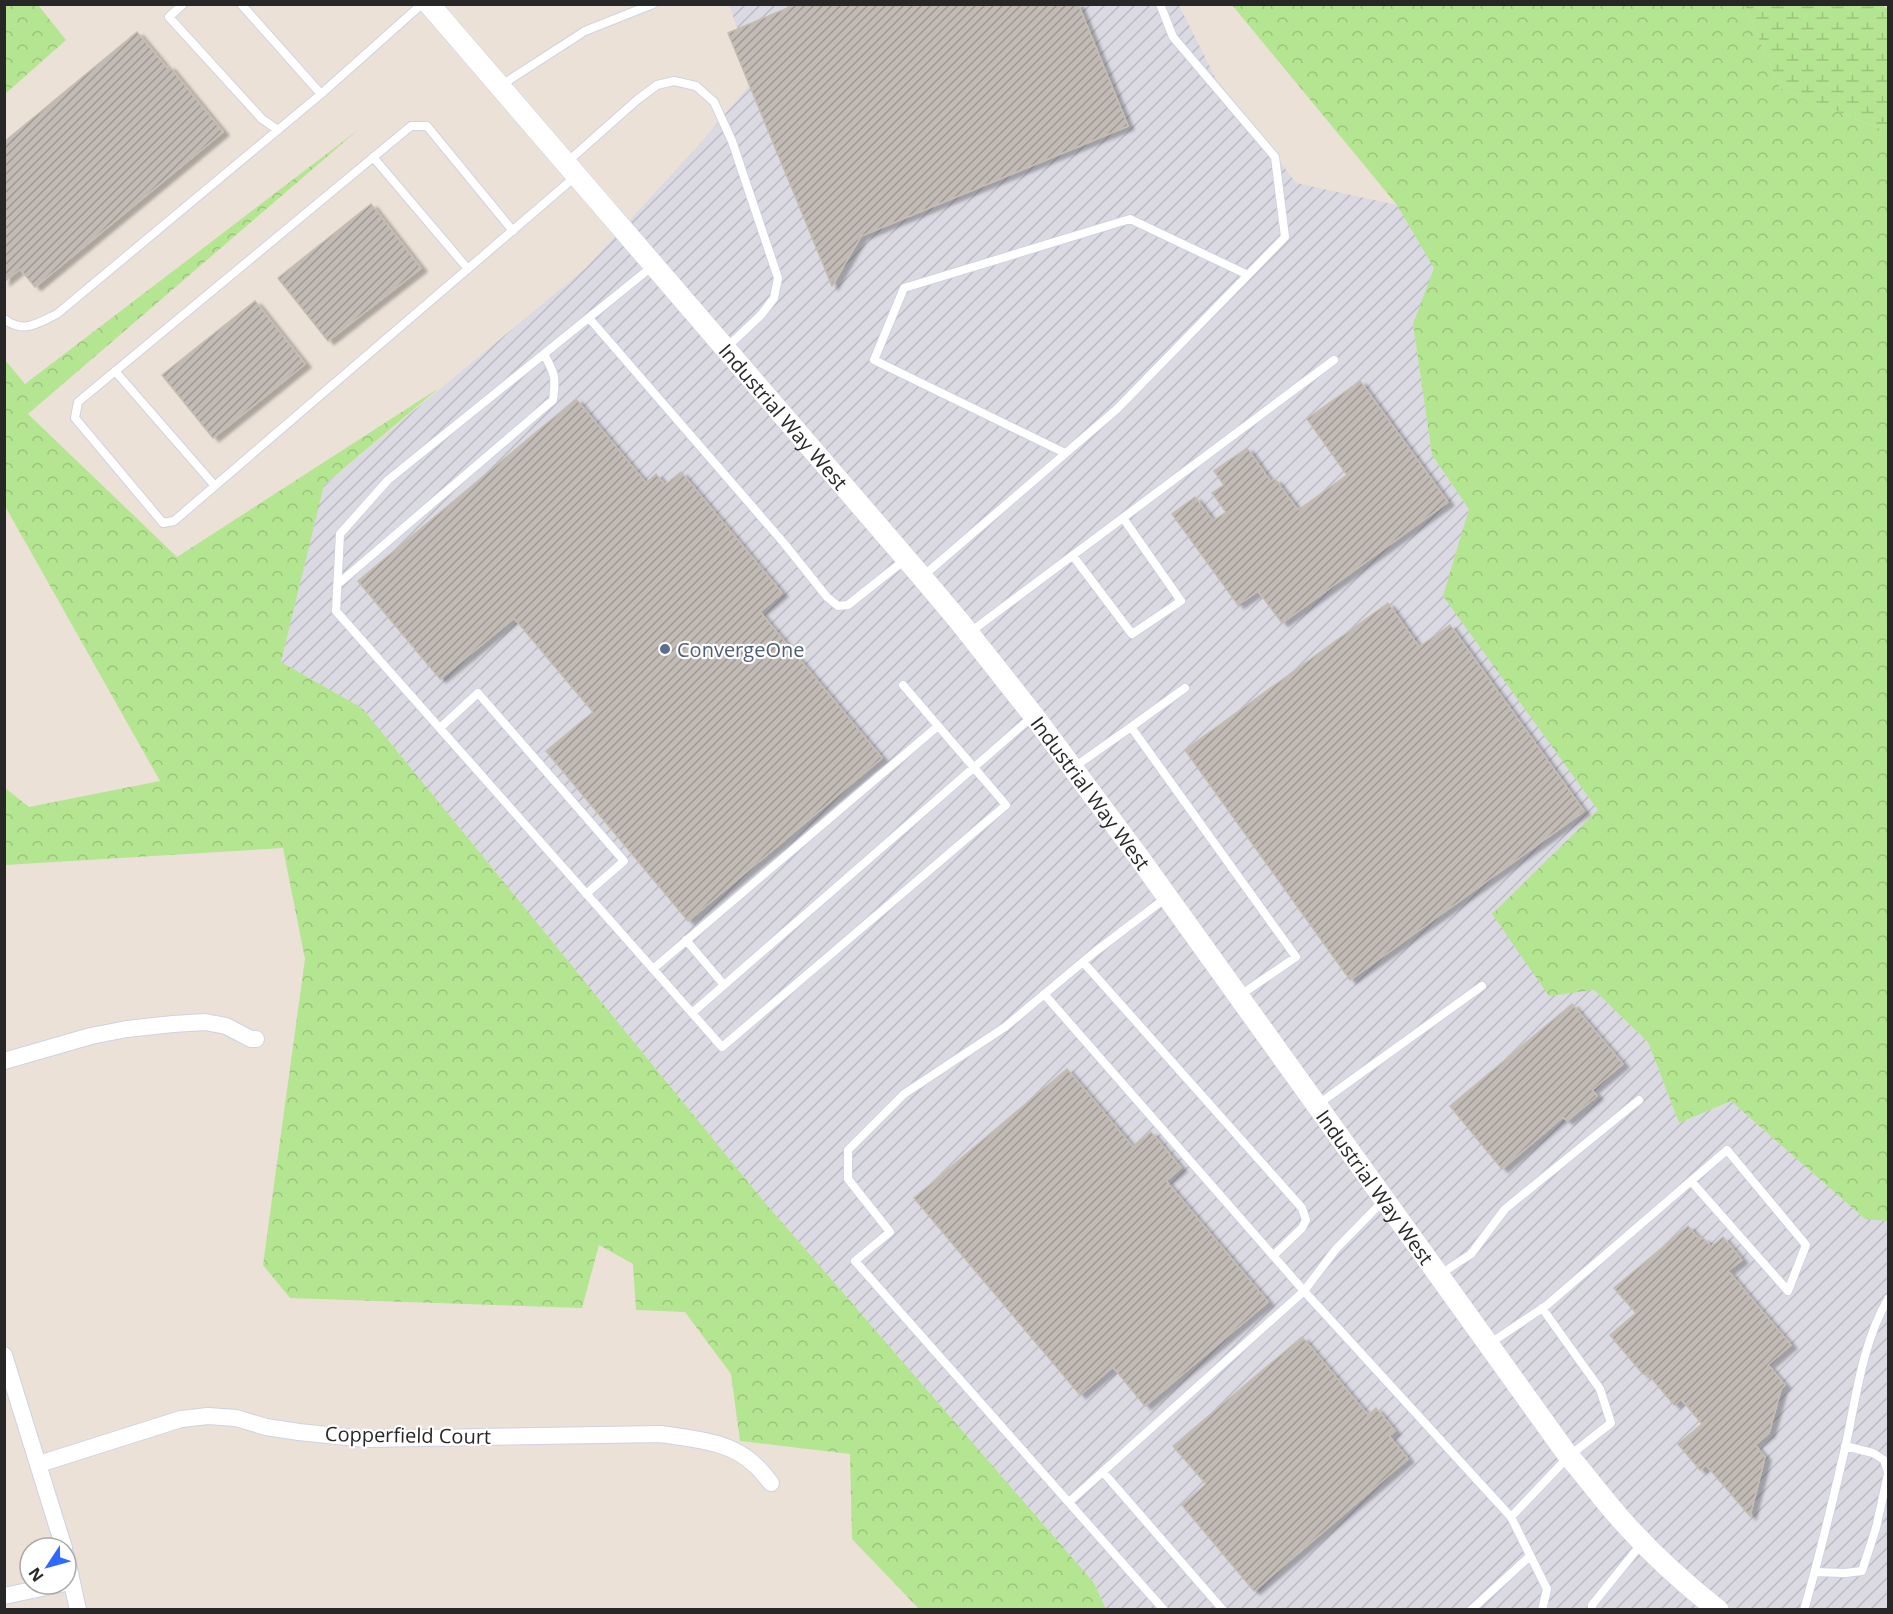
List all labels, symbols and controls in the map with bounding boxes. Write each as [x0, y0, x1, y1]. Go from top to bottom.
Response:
street label: Industrial Way West [713, 337, 854, 495]
place label: ConvergeOne [677, 636, 804, 663]
marker: ConvergeOne [658, 642, 672, 656]
street label: Industrial Way West [1025, 710, 1157, 875]
street label: Industrial Way West [1310, 1104, 1440, 1270]
street label: Copperfield Court [325, 1420, 491, 1450]
north arrow [18, 1536, 78, 1596]
text: N [23, 1563, 49, 1587]

